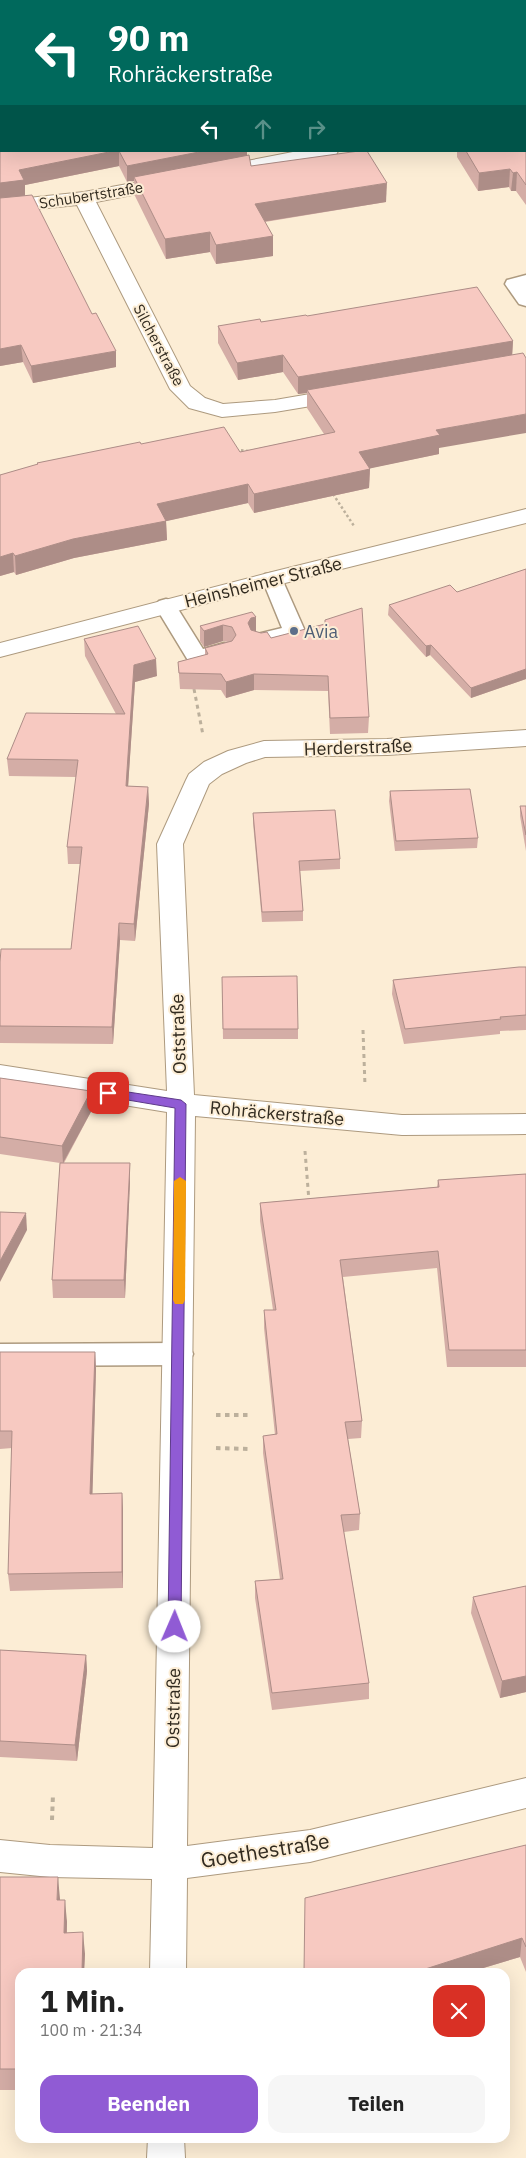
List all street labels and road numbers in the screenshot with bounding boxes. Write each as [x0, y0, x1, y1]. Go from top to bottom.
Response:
street label: Schubertstraße [38, 177, 144, 213]
street label: Silcherstraße [129, 301, 189, 389]
street label: Heinsheimer Straße [182, 551, 344, 613]
street label: Herderstraße [303, 734, 413, 760]
street label: Oststraße [165, 993, 191, 1074]
street label: Rohräckerstraße [209, 1096, 345, 1130]
street label: Oststraße [161, 1668, 185, 1748]
street label: Goethestraße [199, 1826, 331, 1874]

